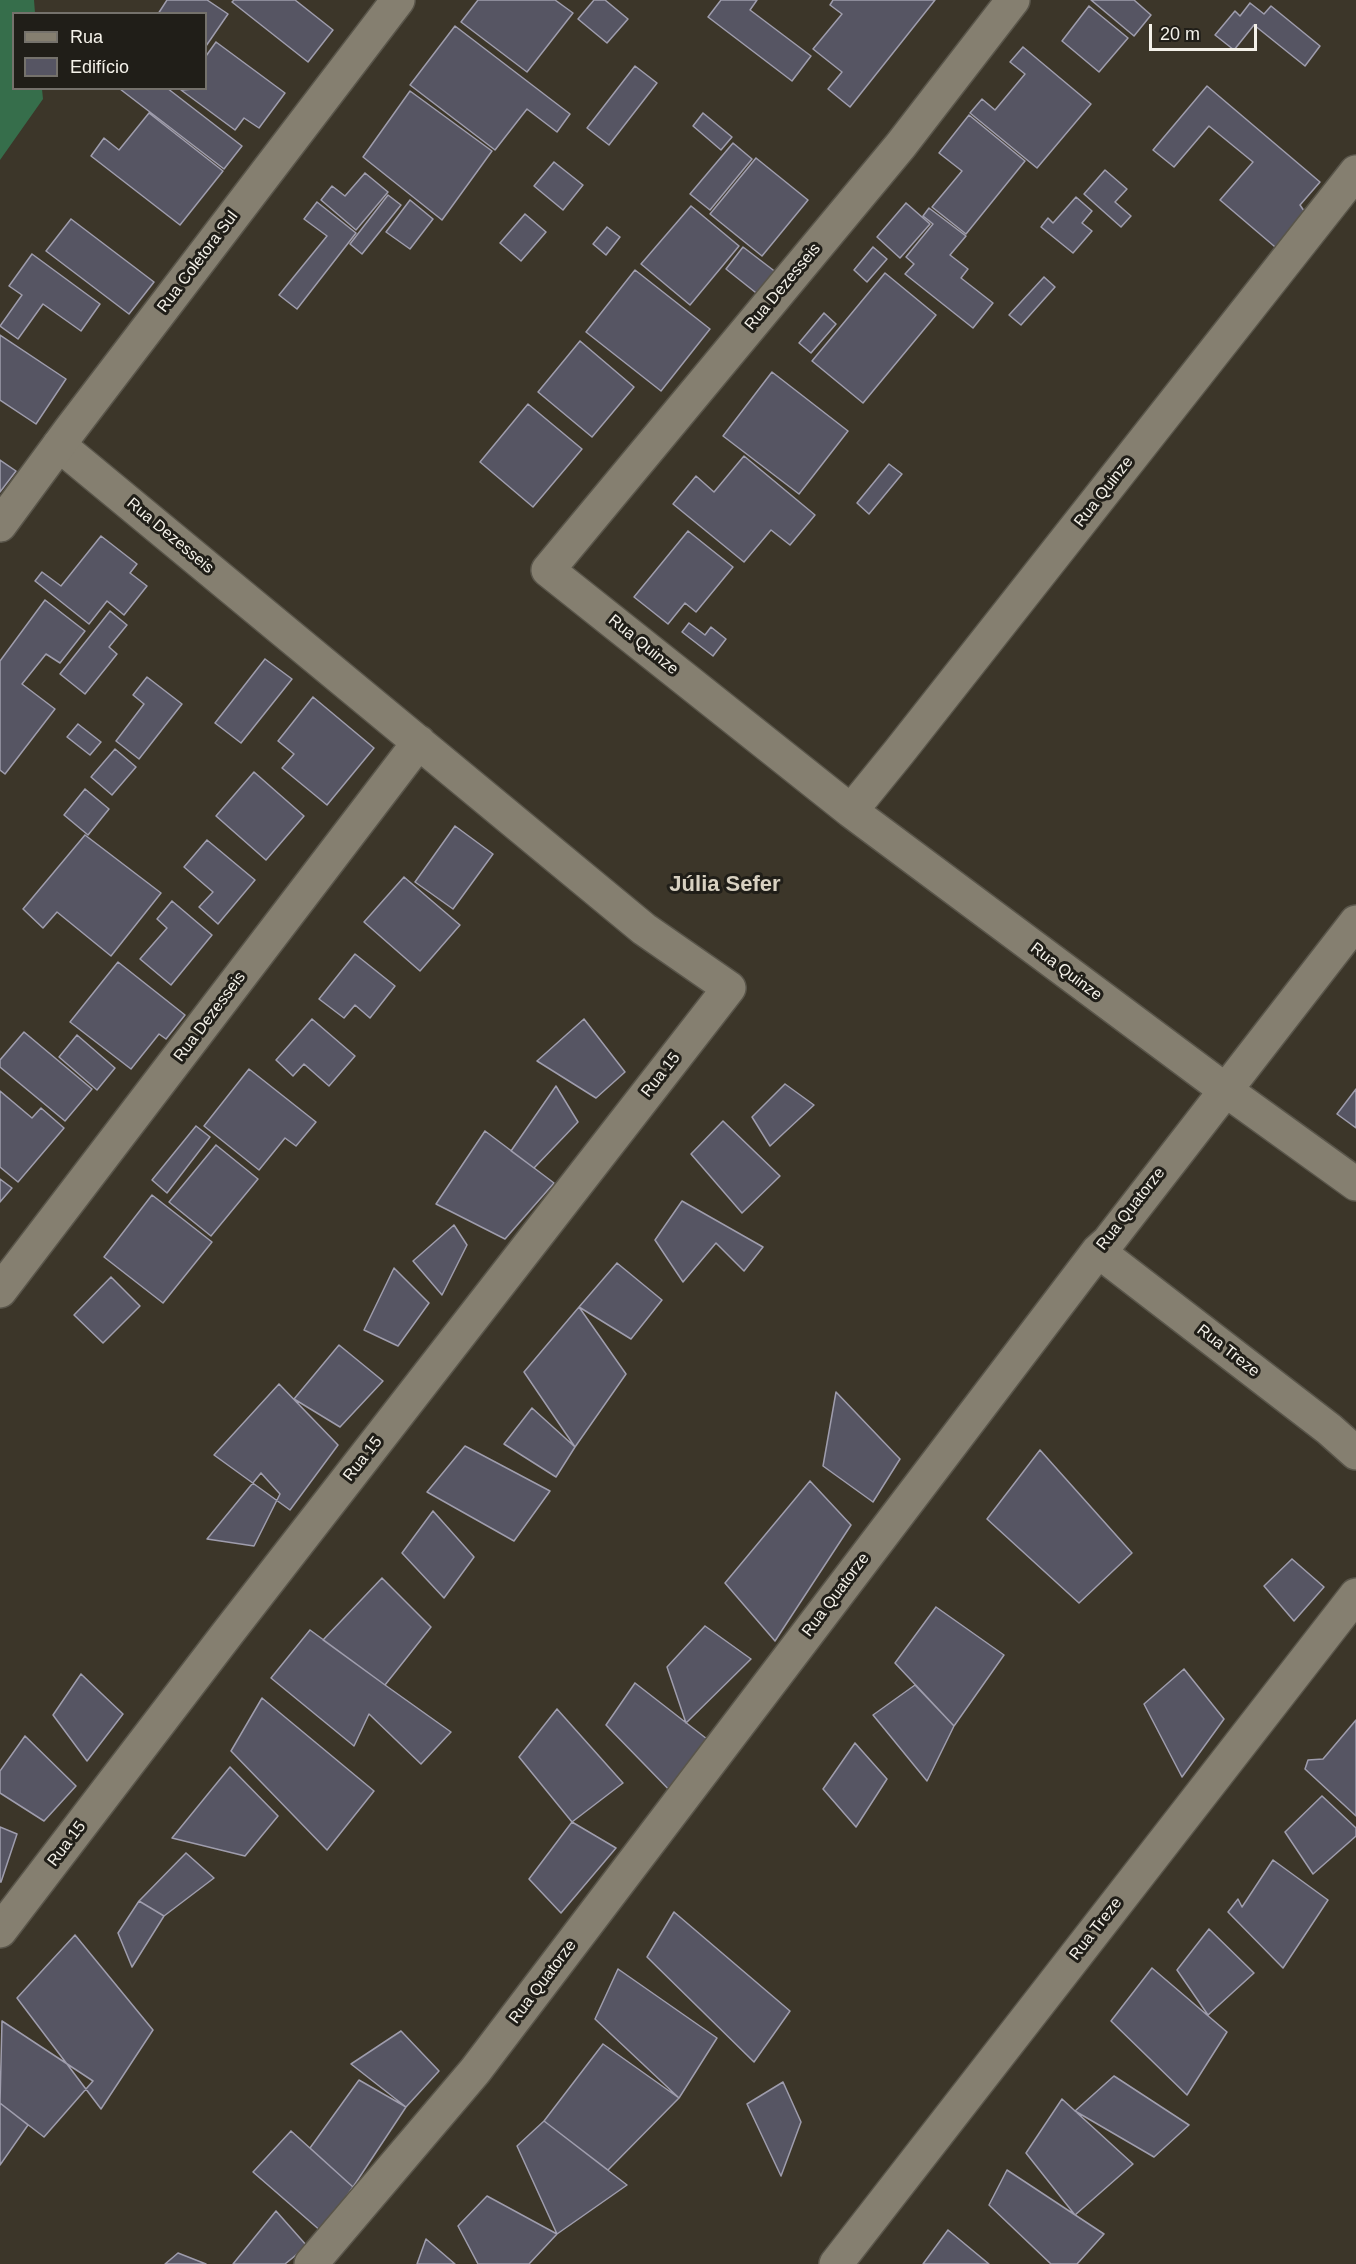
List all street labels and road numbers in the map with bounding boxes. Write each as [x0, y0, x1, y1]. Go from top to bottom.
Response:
street label: Rua Coletora Sul [154, 208, 242, 316]
street label: Rua Dezesseis [741, 240, 825, 334]
street label: Rua Quinze [1070, 453, 1138, 531]
street label: Rua Dezesseis [123, 494, 217, 578]
street label: Rua Quinze [604, 611, 682, 679]
street label: Rua Quinze [1026, 939, 1106, 1005]
street label: Rua Dezesseis [170, 968, 250, 1066]
street label: Rua 15 [638, 1049, 684, 1101]
street label: Rua Quatorze [1093, 1164, 1169, 1254]
street label: Rua Treze [1193, 1321, 1263, 1381]
street label: Rua 15 [340, 1433, 386, 1485]
street label: Rua Quatorze [798, 1549, 874, 1641]
street label: Rua 15 [44, 1818, 90, 1870]
street label: Rua Treze [1066, 1894, 1126, 1964]
street label: Rua Quatorze [505, 1936, 581, 2028]

